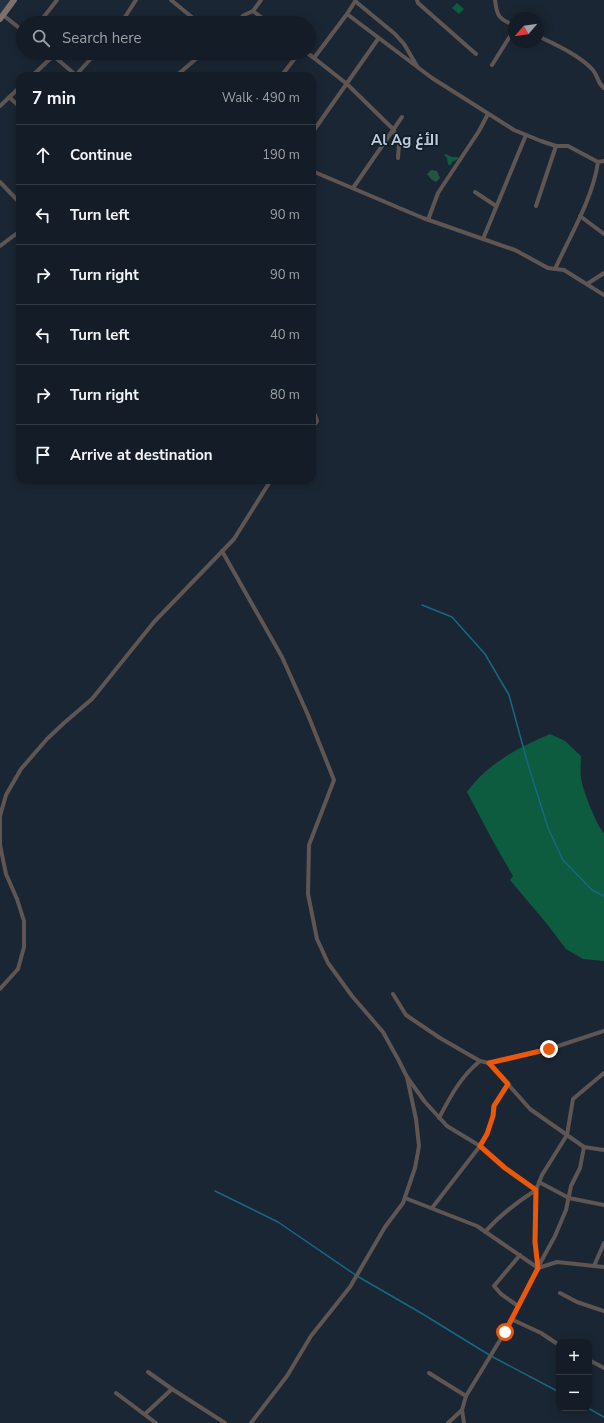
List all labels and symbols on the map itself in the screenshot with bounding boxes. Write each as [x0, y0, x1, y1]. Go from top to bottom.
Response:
north arrow [508, 12, 544, 48]
district label: Al Ag الأغ [371, 130, 439, 150]
route end [540, 1040, 558, 1058]
route start [496, 1323, 514, 1341]

